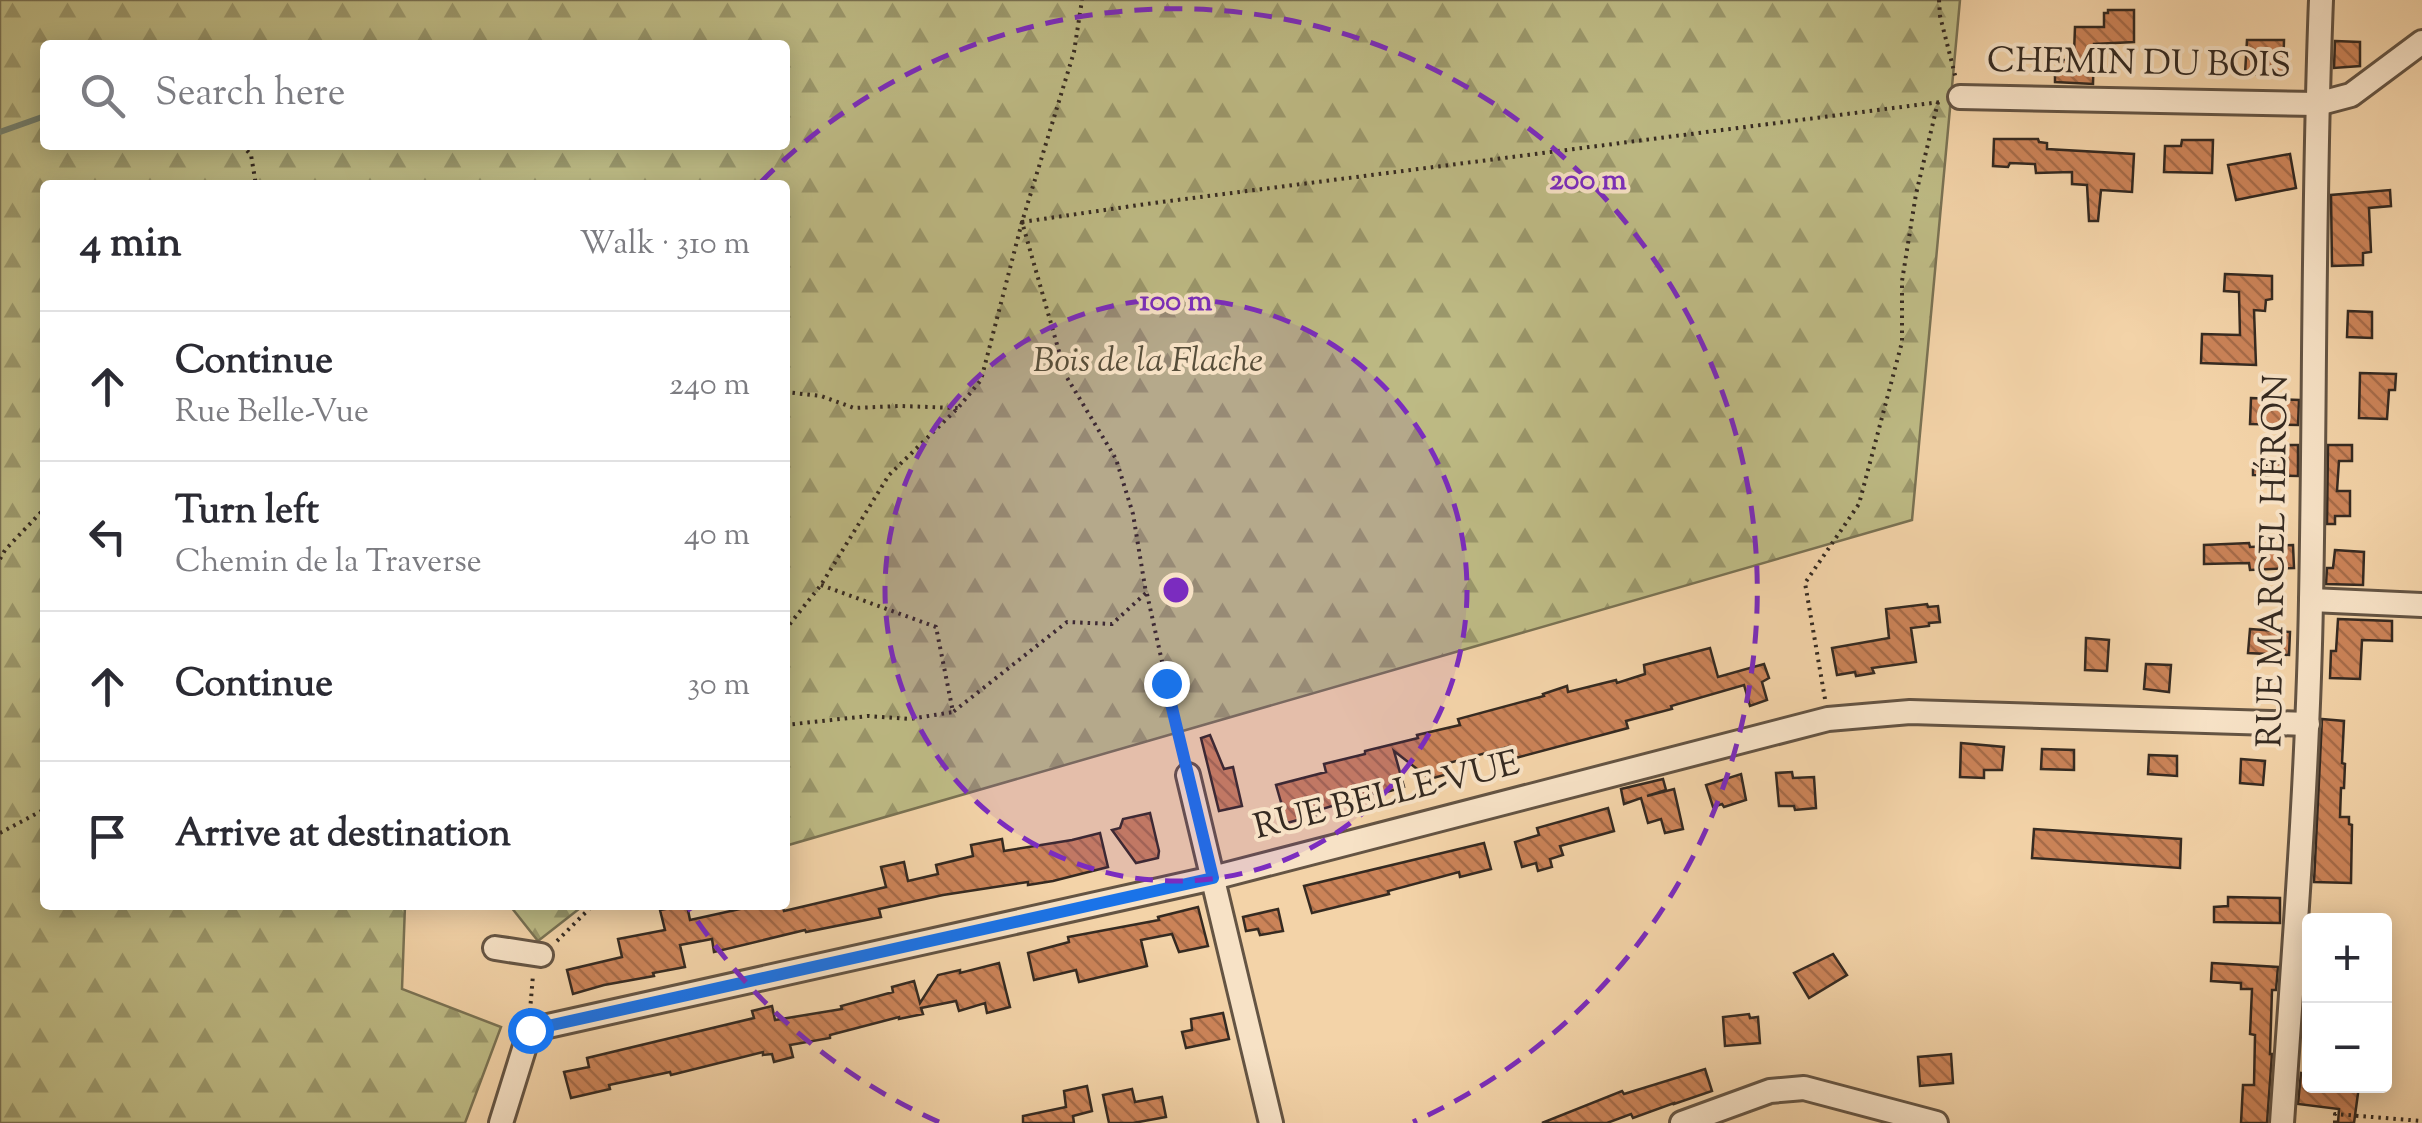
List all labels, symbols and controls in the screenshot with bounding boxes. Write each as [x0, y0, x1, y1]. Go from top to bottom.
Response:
street label: CHEMIN DU BOIS [1987, 37, 2291, 93]
search box [40, 40, 790, 150]
icon: search [75, 68, 130, 123]
text: Search here [155, 68, 346, 122]
text: 200 m [1550, 160, 1627, 203]
text: 4 min [80, 215, 182, 275]
text: Walk · 310 m [580, 222, 750, 268]
text: 100 m [1140, 281, 1213, 324]
text: Continue [175, 336, 333, 390]
park label: Bois de la Flache [1033, 337, 1263, 388]
icon: ahead [80, 359, 135, 414]
text: 240 m [669, 363, 750, 409]
street label: RUE MARCEL HÉRON [2246, 374, 2304, 748]
text: Rue Belle-Vue [175, 390, 369, 436]
text: Turn left [175, 486, 319, 540]
icon: left [80, 509, 135, 564]
text: 40 m [684, 513, 750, 559]
text: Chemin de la Traverse [175, 540, 482, 586]
centre of rings [1158, 572, 1194, 608]
icon: ahead [80, 659, 135, 714]
text: Continue [175, 659, 333, 713]
route end [1144, 661, 1190, 707]
text: 30 m [687, 663, 750, 709]
street label: RUE BELLE-VUE [1249, 739, 1525, 855]
icon: arrive [80, 809, 135, 864]
text: Arrive at destination [175, 809, 511, 863]
map controls [2302, 913, 2392, 1093]
button: + [2302, 913, 2392, 1003]
button: − [2302, 1003, 2392, 1093]
route start [508, 1008, 554, 1054]

